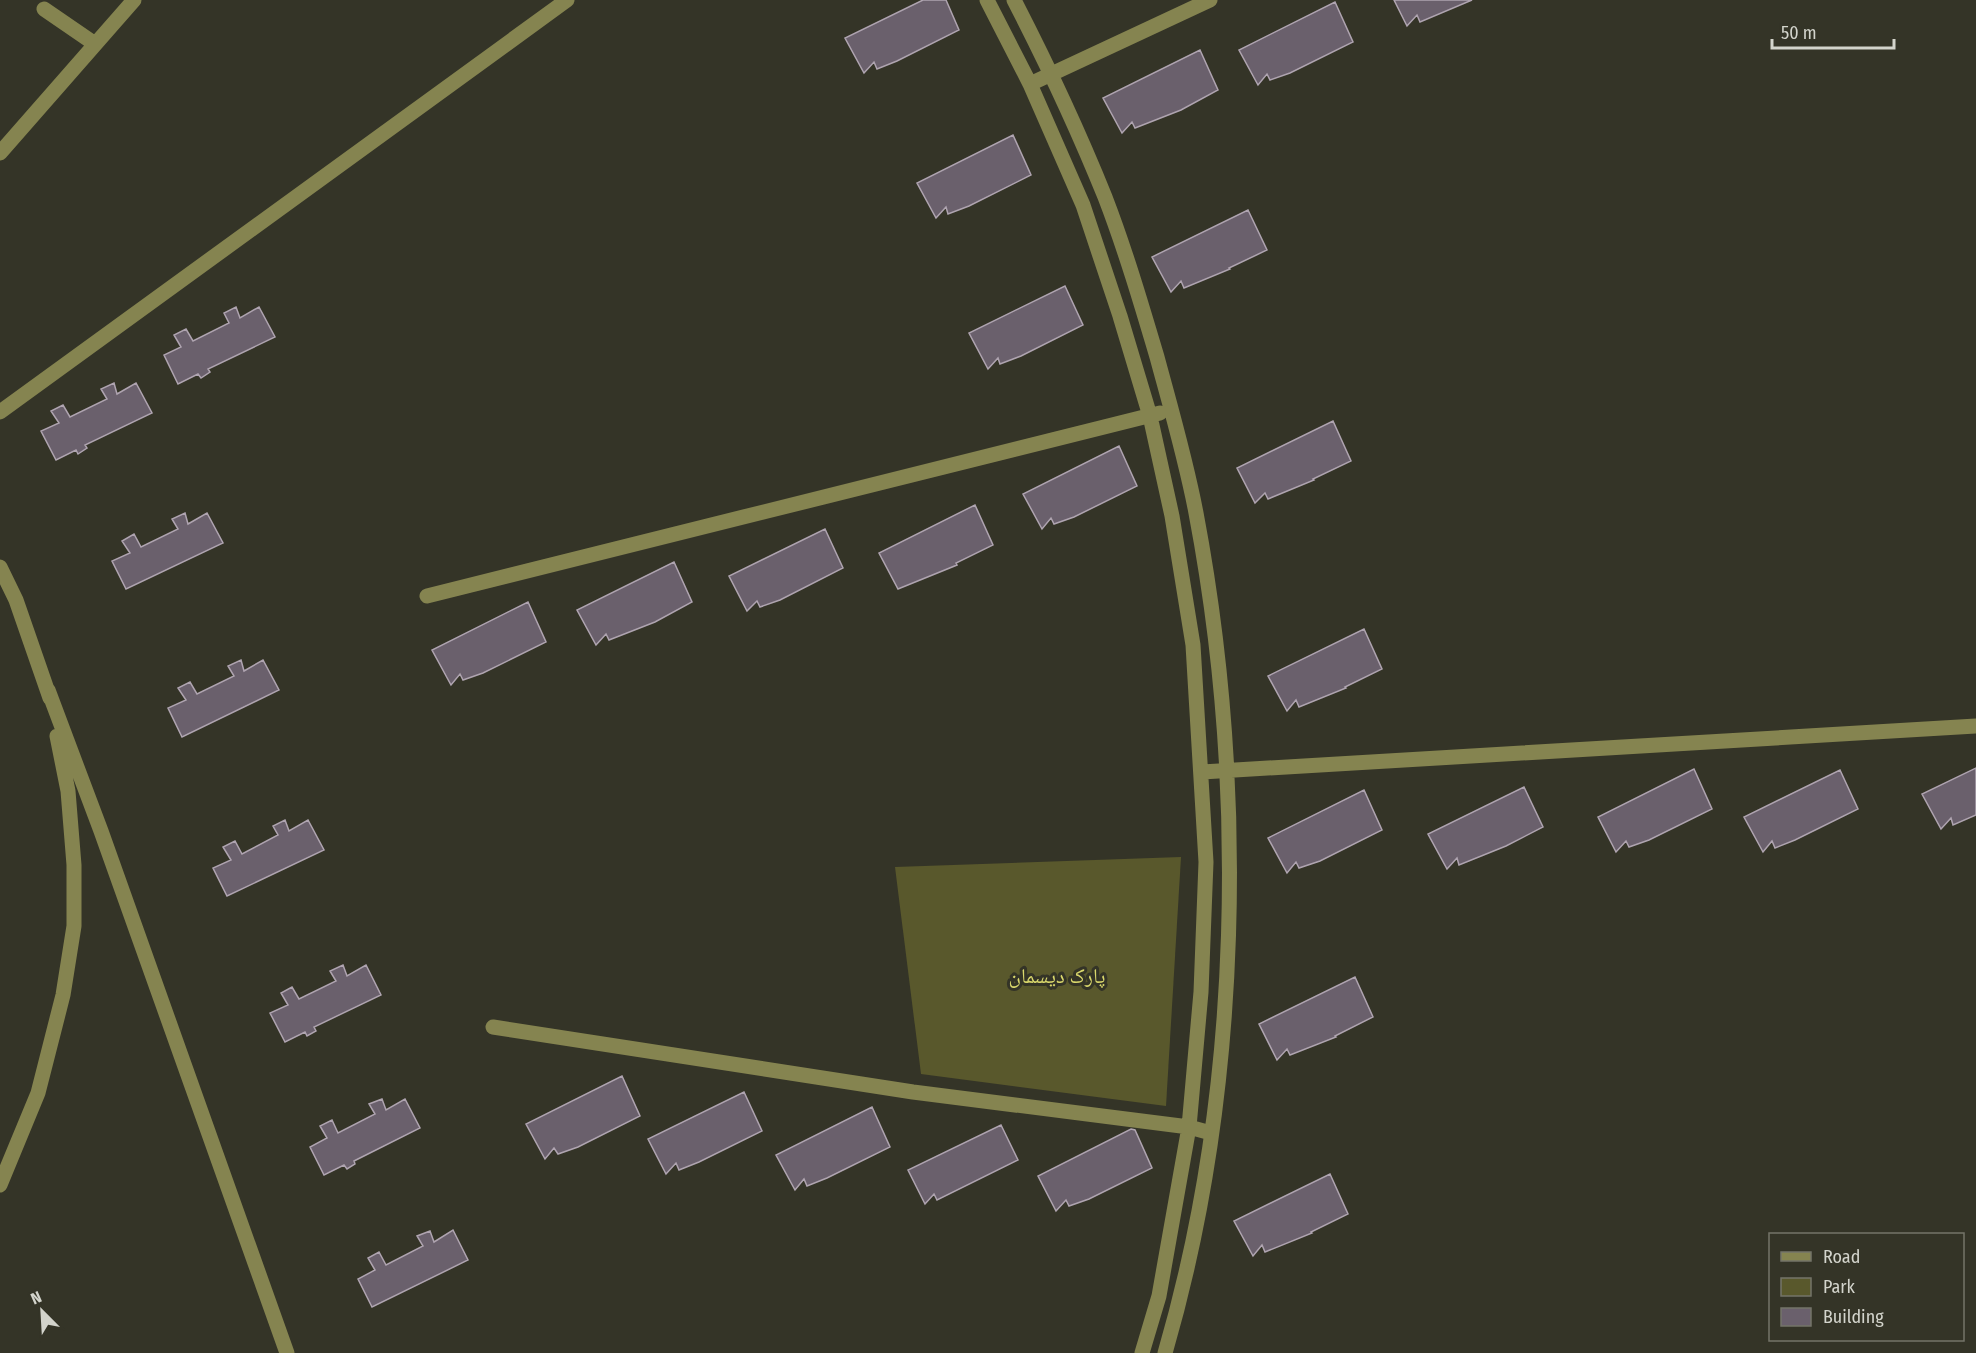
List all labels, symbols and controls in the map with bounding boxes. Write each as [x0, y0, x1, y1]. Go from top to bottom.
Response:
scale bar [1772, 12, 1894, 50]
text: 50 m [1781, 22, 1817, 44]
park label: پارک دیسمان [1009, 963, 1105, 989]
legend [1769, 1233, 1964, 1341]
text: Road [1823, 1246, 1860, 1268]
text: Park [1823, 1276, 1856, 1298]
north arrow [12, 1281, 72, 1341]
text: N [28, 1287, 44, 1308]
text: Building [1823, 1306, 1884, 1328]

